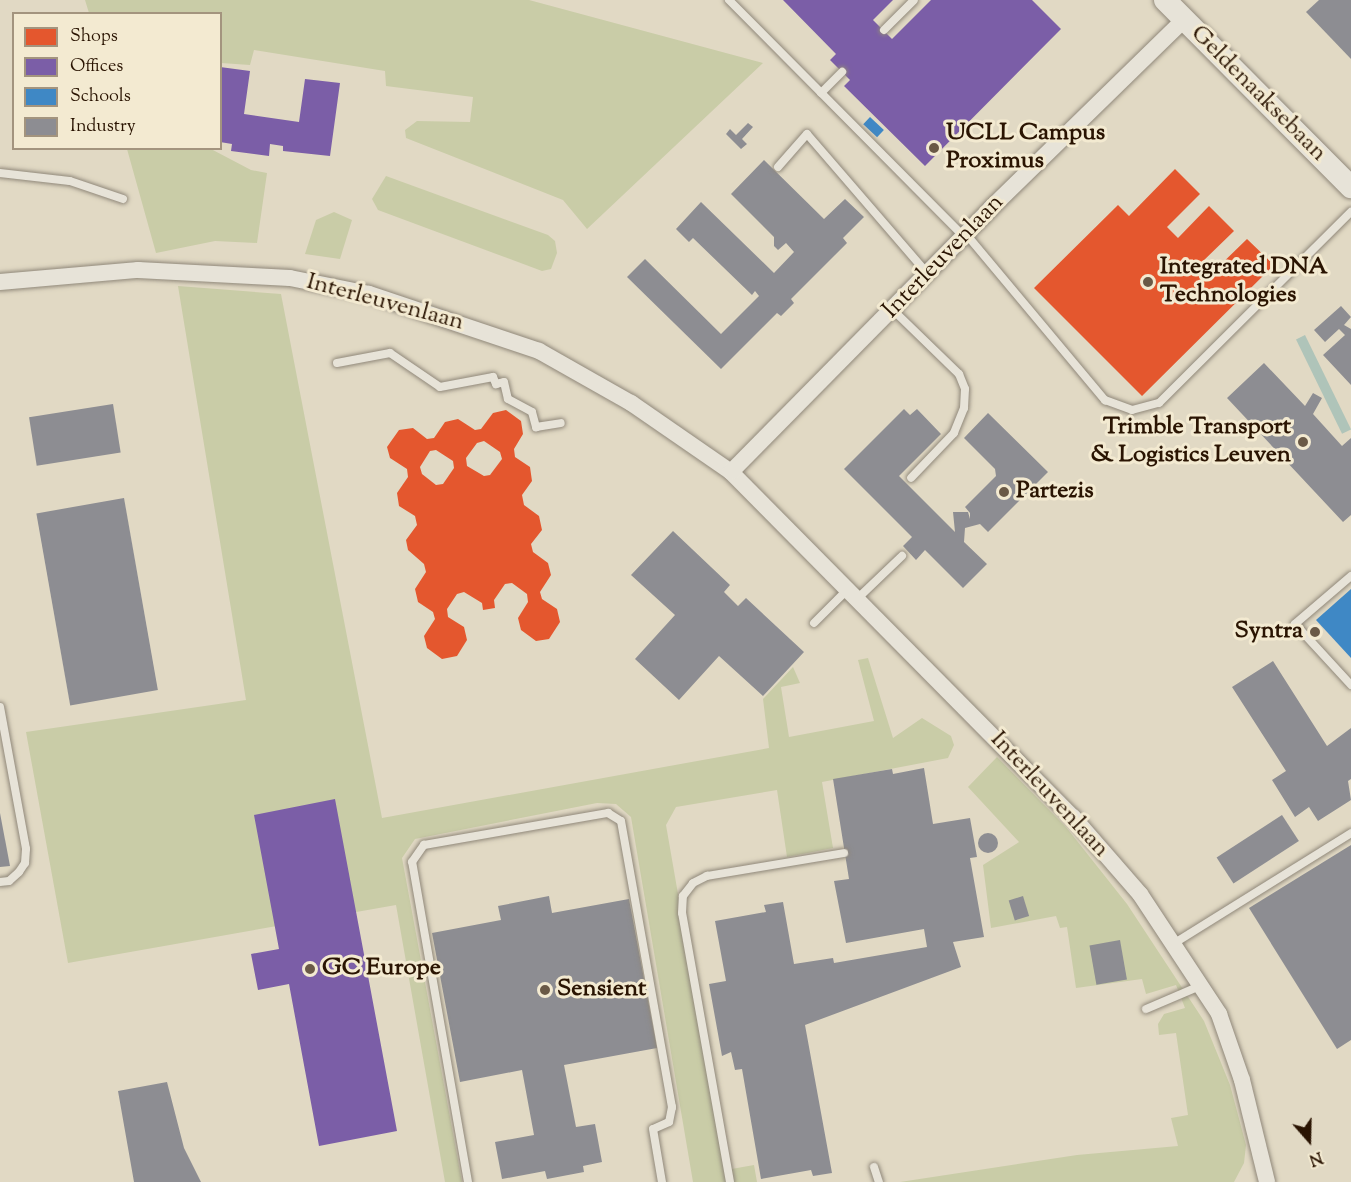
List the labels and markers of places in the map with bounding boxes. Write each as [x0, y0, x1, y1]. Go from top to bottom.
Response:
place label: UCLL Campus Proximus [946, 120, 1105, 176]
marker: UCLL Campus Proximus [927, 141, 941, 155]
place label: Integrated DNA Technologies [1160, 254, 1328, 310]
marker: Integrated DNA Technologies [1141, 275, 1155, 289]
place label: Trimble Transport & Logistics Leuven [1091, 414, 1291, 470]
marker: Trimble Transport & Logistics Leuven [1296, 435, 1310, 449]
place label: Partezis [1016, 478, 1094, 506]
marker: Partezis [997, 485, 1011, 499]
place label: Syntra [1235, 618, 1303, 646]
marker: Syntra [1308, 625, 1322, 639]
place label: GC Europe [322, 955, 441, 983]
marker: GC Europe [303, 962, 317, 976]
place label: Sensient [557, 976, 646, 1004]
marker: Sensient [538, 983, 552, 997]

